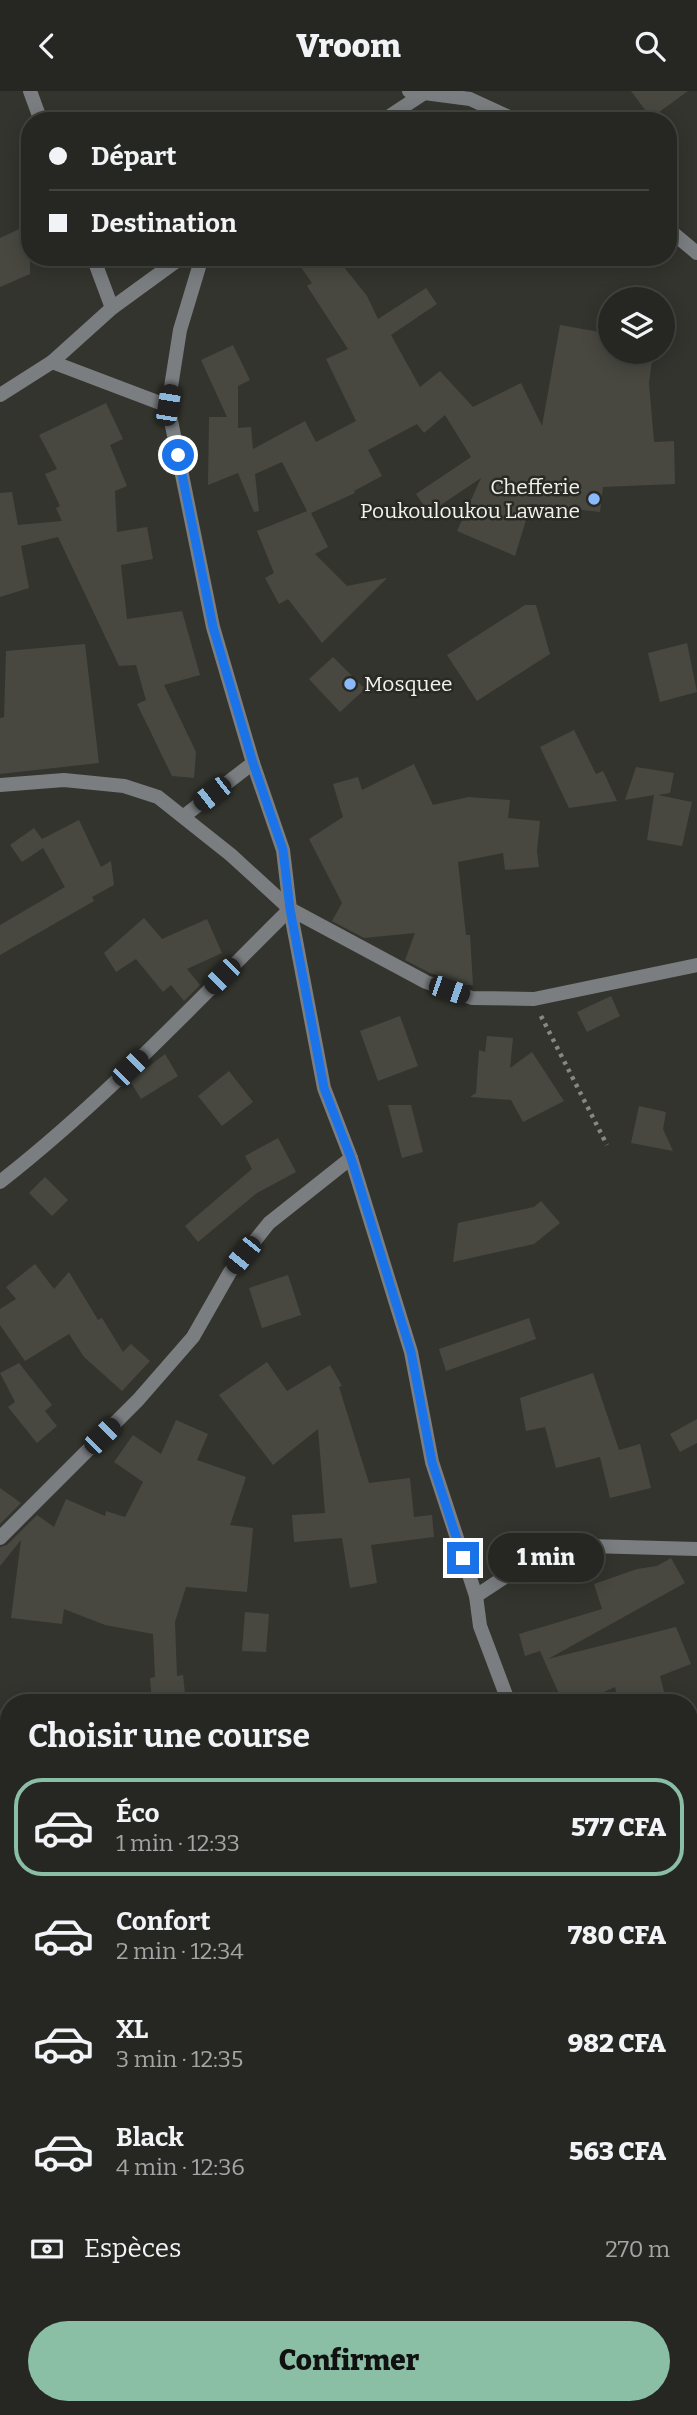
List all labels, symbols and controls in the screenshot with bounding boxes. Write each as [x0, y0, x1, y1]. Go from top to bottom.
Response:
icon: back [28, 27, 66, 65]
text: Vroom [296, 27, 401, 65]
icon: search [631, 27, 669, 65]
text: Départ [91, 141, 177, 172]
text: Destination [91, 208, 237, 239]
map controls [598, 287, 675, 364]
button: layers [598, 287, 675, 364]
car [155, 383, 182, 427]
route start [162, 439, 194, 471]
place label: Chefferie Poukouloukou Lawane [360, 474, 580, 524]
marker: Chefferie Poukouloukou Lawane [586, 491, 602, 507]
place label: Mosquee [364, 671, 453, 697]
marker: Mosquee [342, 676, 358, 692]
car [189, 773, 236, 815]
car [200, 954, 245, 998]
car [426, 973, 473, 1007]
car [108, 1046, 153, 1090]
car [222, 1232, 265, 1278]
car [80, 1414, 125, 1458]
callout: 1 min [488, 1533, 603, 1583]
route end [447, 1542, 479, 1574]
text: 1 min [517, 1543, 575, 1571]
text: Choisir une course [28, 1717, 310, 1755]
icon: car [32, 1796, 95, 1859]
text: Éco [116, 1798, 159, 1829]
text: 577 CFA [571, 1812, 666, 1843]
text: 1 min · 12:33 [116, 1829, 240, 1857]
icon: car [32, 1904, 95, 1967]
text: Confort [116, 1906, 211, 1937]
text: 780 CFA [568, 1920, 666, 1951]
text: 2 min · 12:34 [116, 1937, 244, 1965]
icon: car [32, 2012, 95, 2075]
text: XL [116, 2014, 148, 2045]
text: 982 CFA [568, 2028, 666, 2059]
text: 3 min · 12:35 [116, 2045, 243, 2073]
icon: car [32, 2120, 95, 2183]
text: Black [116, 2122, 184, 2153]
text: 563 CFA [569, 2136, 666, 2167]
text: 4 min · 12:36 [116, 2153, 245, 2181]
icon: cash [28, 2230, 66, 2268]
text: Espèces [84, 2233, 181, 2264]
text: 270 m [605, 2235, 670, 2263]
button: Confirmer [28, 2321, 670, 2401]

